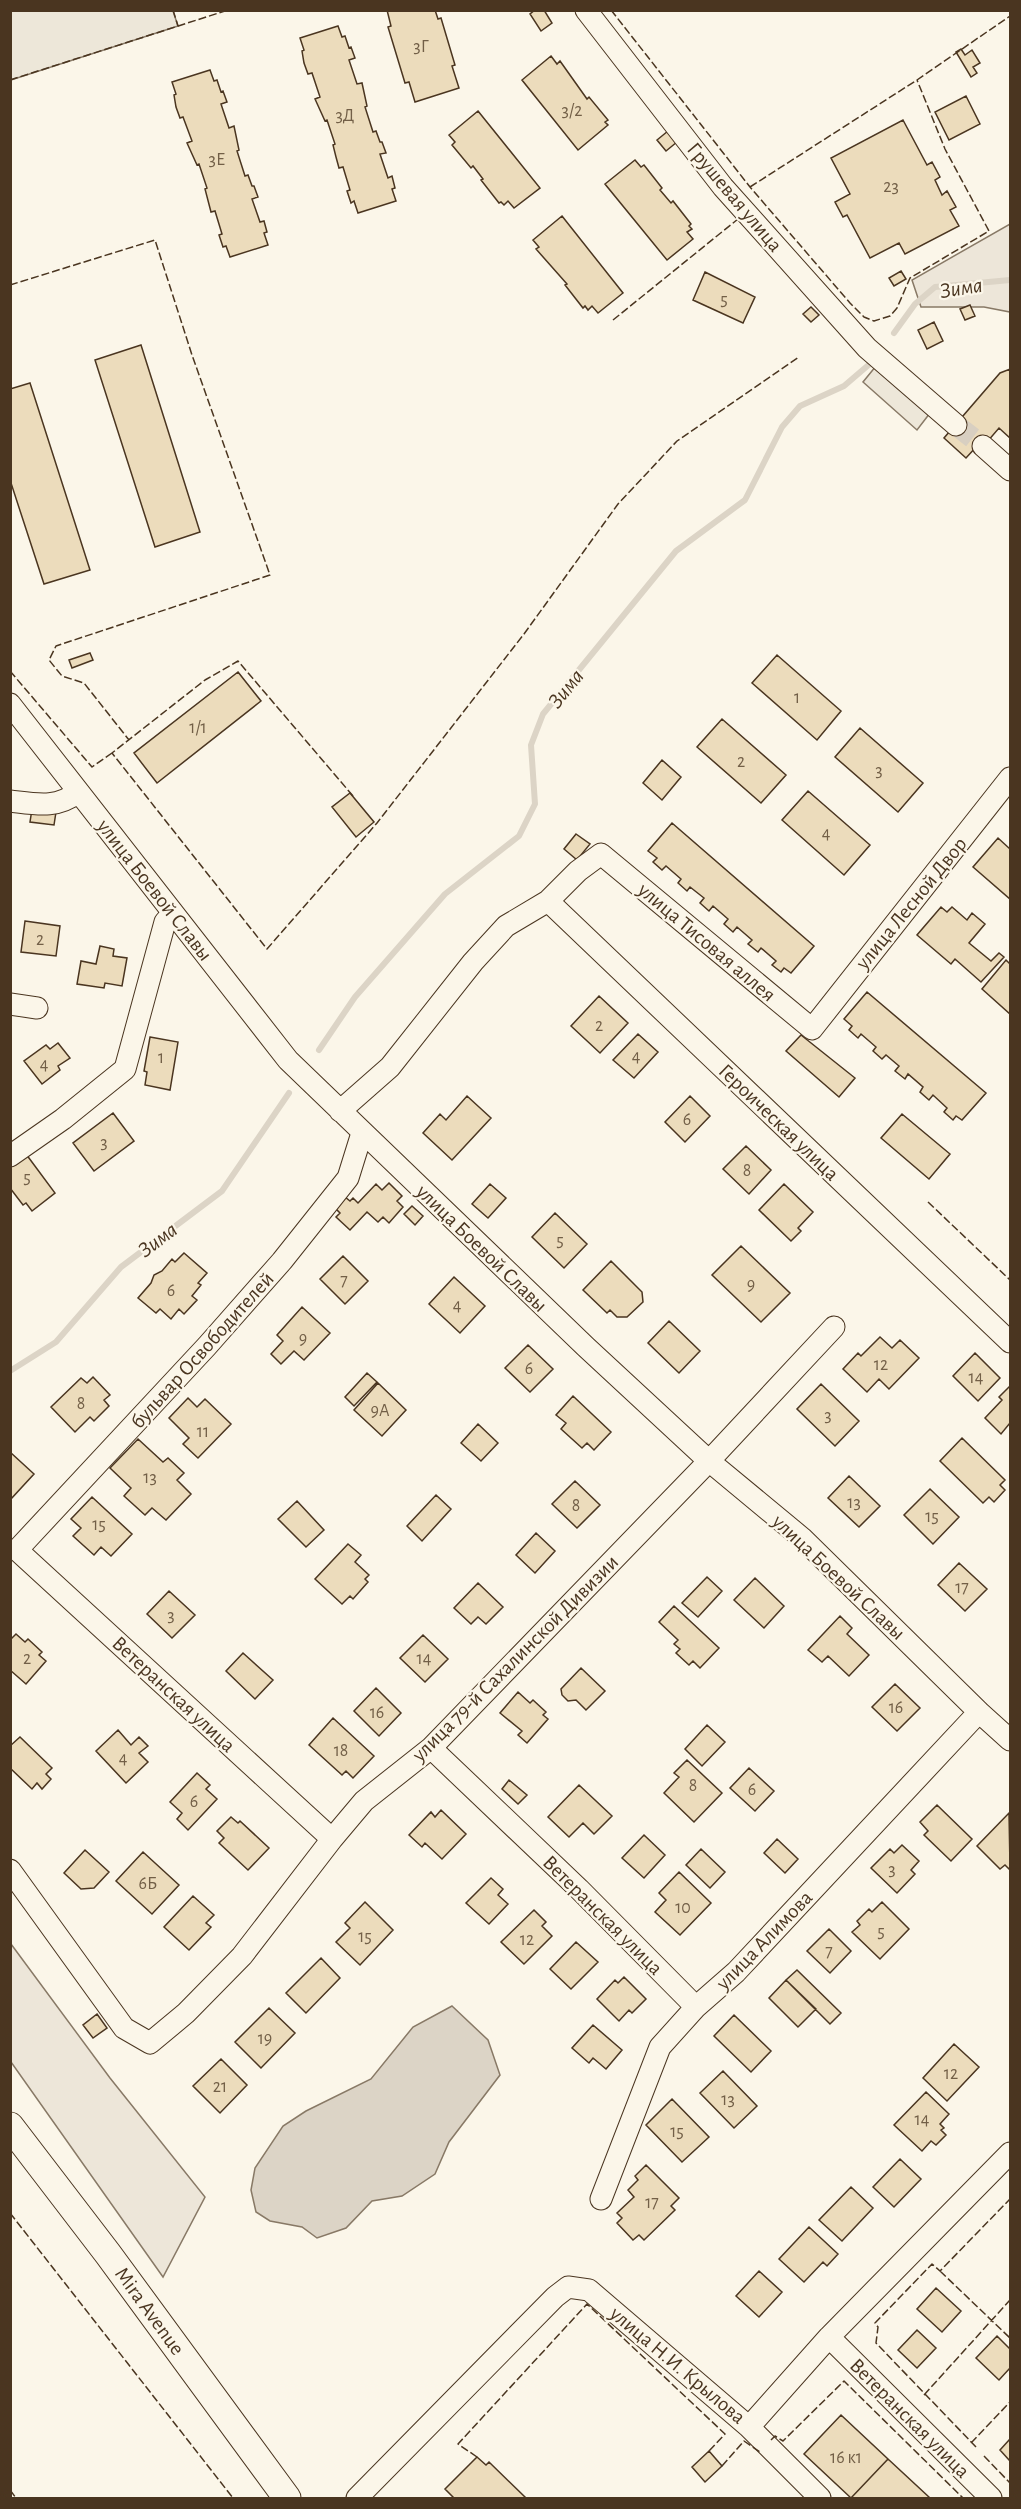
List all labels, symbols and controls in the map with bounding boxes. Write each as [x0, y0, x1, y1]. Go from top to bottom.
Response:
house number: 3Г [413, 38, 429, 56]
house number: 3/2 [562, 102, 582, 120]
house number: 3Д [335, 107, 355, 125]
street label: Грушевая улица [683, 139, 787, 256]
house number: 3Е [209, 151, 225, 169]
house number: 23 [883, 178, 899, 196]
water label: Зима [938, 274, 984, 302]
house number: 5 [720, 291, 728, 309]
water label: Зима [544, 665, 588, 712]
house number: 1 [794, 689, 800, 707]
house number: 1/1 [189, 719, 207, 737]
house number: 2 [737, 753, 745, 771]
house number: 3 [875, 762, 883, 780]
street label: улица Боевой Славы [92, 815, 216, 965]
house number: 4 [822, 825, 831, 843]
street label: улица Лесной Двор [851, 833, 971, 974]
street label: улица Тисовая аллея [633, 878, 779, 1006]
house number: 2 [36, 931, 44, 949]
house number: 2 [595, 1017, 603, 1035]
house number: 4 [632, 1048, 641, 1066]
house number: 1 [158, 1049, 164, 1067]
house number: 4 [40, 1056, 49, 1074]
street label: Героическая улица [715, 1060, 843, 1185]
house number: 6 [683, 1111, 691, 1129]
house number: 3 [100, 1134, 108, 1152]
house number: 8 [743, 1162, 751, 1180]
house number: 5 [23, 1169, 31, 1187]
street label: улица Боевой Славы [411, 1180, 551, 1316]
water label: Зима [134, 1218, 181, 1261]
house number: 5 [556, 1232, 564, 1250]
street label: бульвар Освободителей [127, 1268, 278, 1432]
house number: 7 [340, 1272, 348, 1290]
house number: 9 [747, 1276, 755, 1294]
house number: 6 [167, 1282, 175, 1300]
house number: 4 [453, 1297, 462, 1315]
house number: 9 [299, 1330, 307, 1348]
house number: 12 [874, 1356, 888, 1374]
house number: 6 [525, 1360, 533, 1378]
house number: 14 [969, 1369, 984, 1387]
house number: 8 [77, 1395, 85, 1413]
house number: 9А [370, 1402, 390, 1420]
house number: 3 [824, 1407, 832, 1425]
house number: 11 [197, 1423, 209, 1441]
house number: 13 [143, 1469, 157, 1487]
house number: 13 [847, 1494, 861, 1512]
house number: 8 [572, 1497, 580, 1515]
house number: 15 [925, 1508, 939, 1526]
street label: улица Боевой Славы [767, 1510, 909, 1644]
house number: 15 [92, 1516, 106, 1534]
street label: улица 79-й Сахалинской Дивизии [407, 1551, 623, 1766]
house number: 17 [955, 1579, 969, 1597]
house number: 3 [167, 1607, 175, 1625]
street label: Ветеранская улица [108, 1632, 240, 1757]
house number: 2 [23, 1650, 31, 1668]
house number: 14 [417, 1650, 432, 1668]
house number: 16 [889, 1699, 903, 1717]
house number: 16 [370, 1704, 384, 1722]
house number: 18 [334, 1742, 348, 1760]
house number: 4 [119, 1750, 128, 1768]
house number: 8 [689, 1777, 697, 1795]
house number: 6 [748, 1781, 756, 1799]
house number: 6 [190, 1793, 198, 1811]
street label: Ветеранская улица [539, 1851, 667, 1980]
house number: 3 [888, 1861, 896, 1879]
house number: 6Б [139, 1875, 157, 1893]
street label: улица Алимова [711, 1887, 817, 1995]
house number: 10 [675, 1899, 691, 1917]
house number: 5 [877, 1923, 885, 1941]
house number: 15 [358, 1928, 372, 1946]
house number: 12 [520, 1931, 534, 1949]
house number: 7 [825, 1943, 833, 1961]
house number: 19 [258, 2030, 272, 2048]
house number: 12 [944, 2065, 958, 2083]
house number: 21 [213, 2078, 227, 2096]
house number: 13 [721, 2091, 735, 2109]
house number: 14 [915, 2111, 930, 2129]
house number: 15 [670, 2123, 684, 2141]
house number: 17 [645, 2194, 659, 2212]
street label: Mira Avenue [111, 2264, 188, 2359]
street label: улица Н.И. Крылова [605, 2302, 750, 2428]
street label: Ветеранская улица [846, 2354, 974, 2483]
house number: 16 к1 [830, 2449, 862, 2467]

